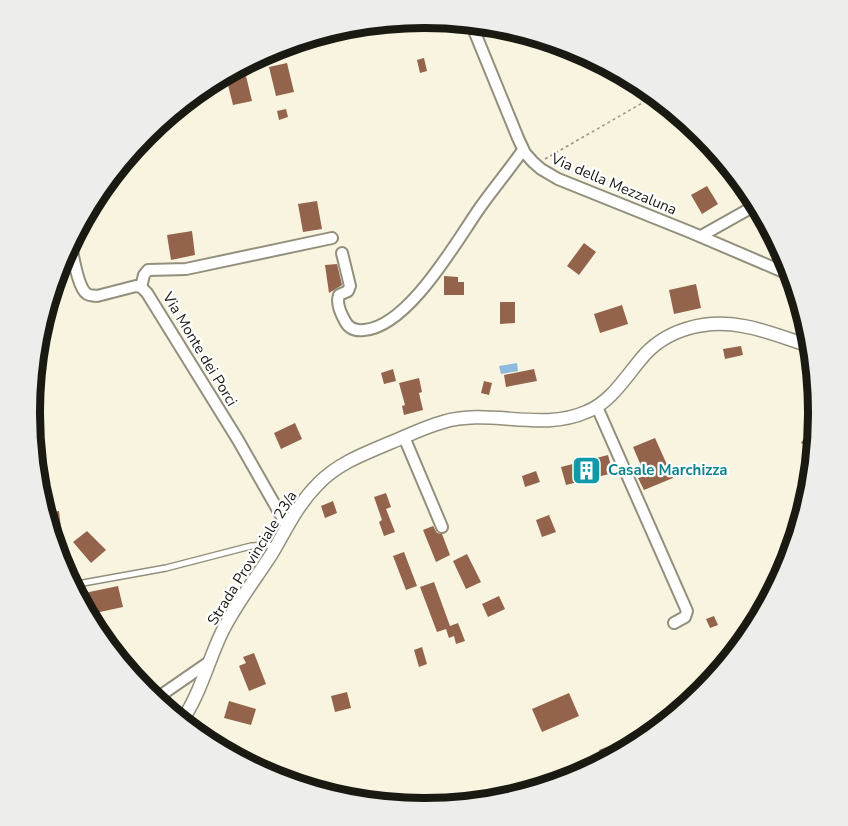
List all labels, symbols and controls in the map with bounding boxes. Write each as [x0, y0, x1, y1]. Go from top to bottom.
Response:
street label: Via della Mezzaluna [547, 148, 680, 220]
street label: Via Monte dei Porci [158, 287, 242, 410]
building icon: Casale Marchizza [571, 454, 603, 486]
place label: Casale Marchizza [608, 460, 728, 480]
street label: Strada Provinciale 23/a [203, 487, 301, 629]

